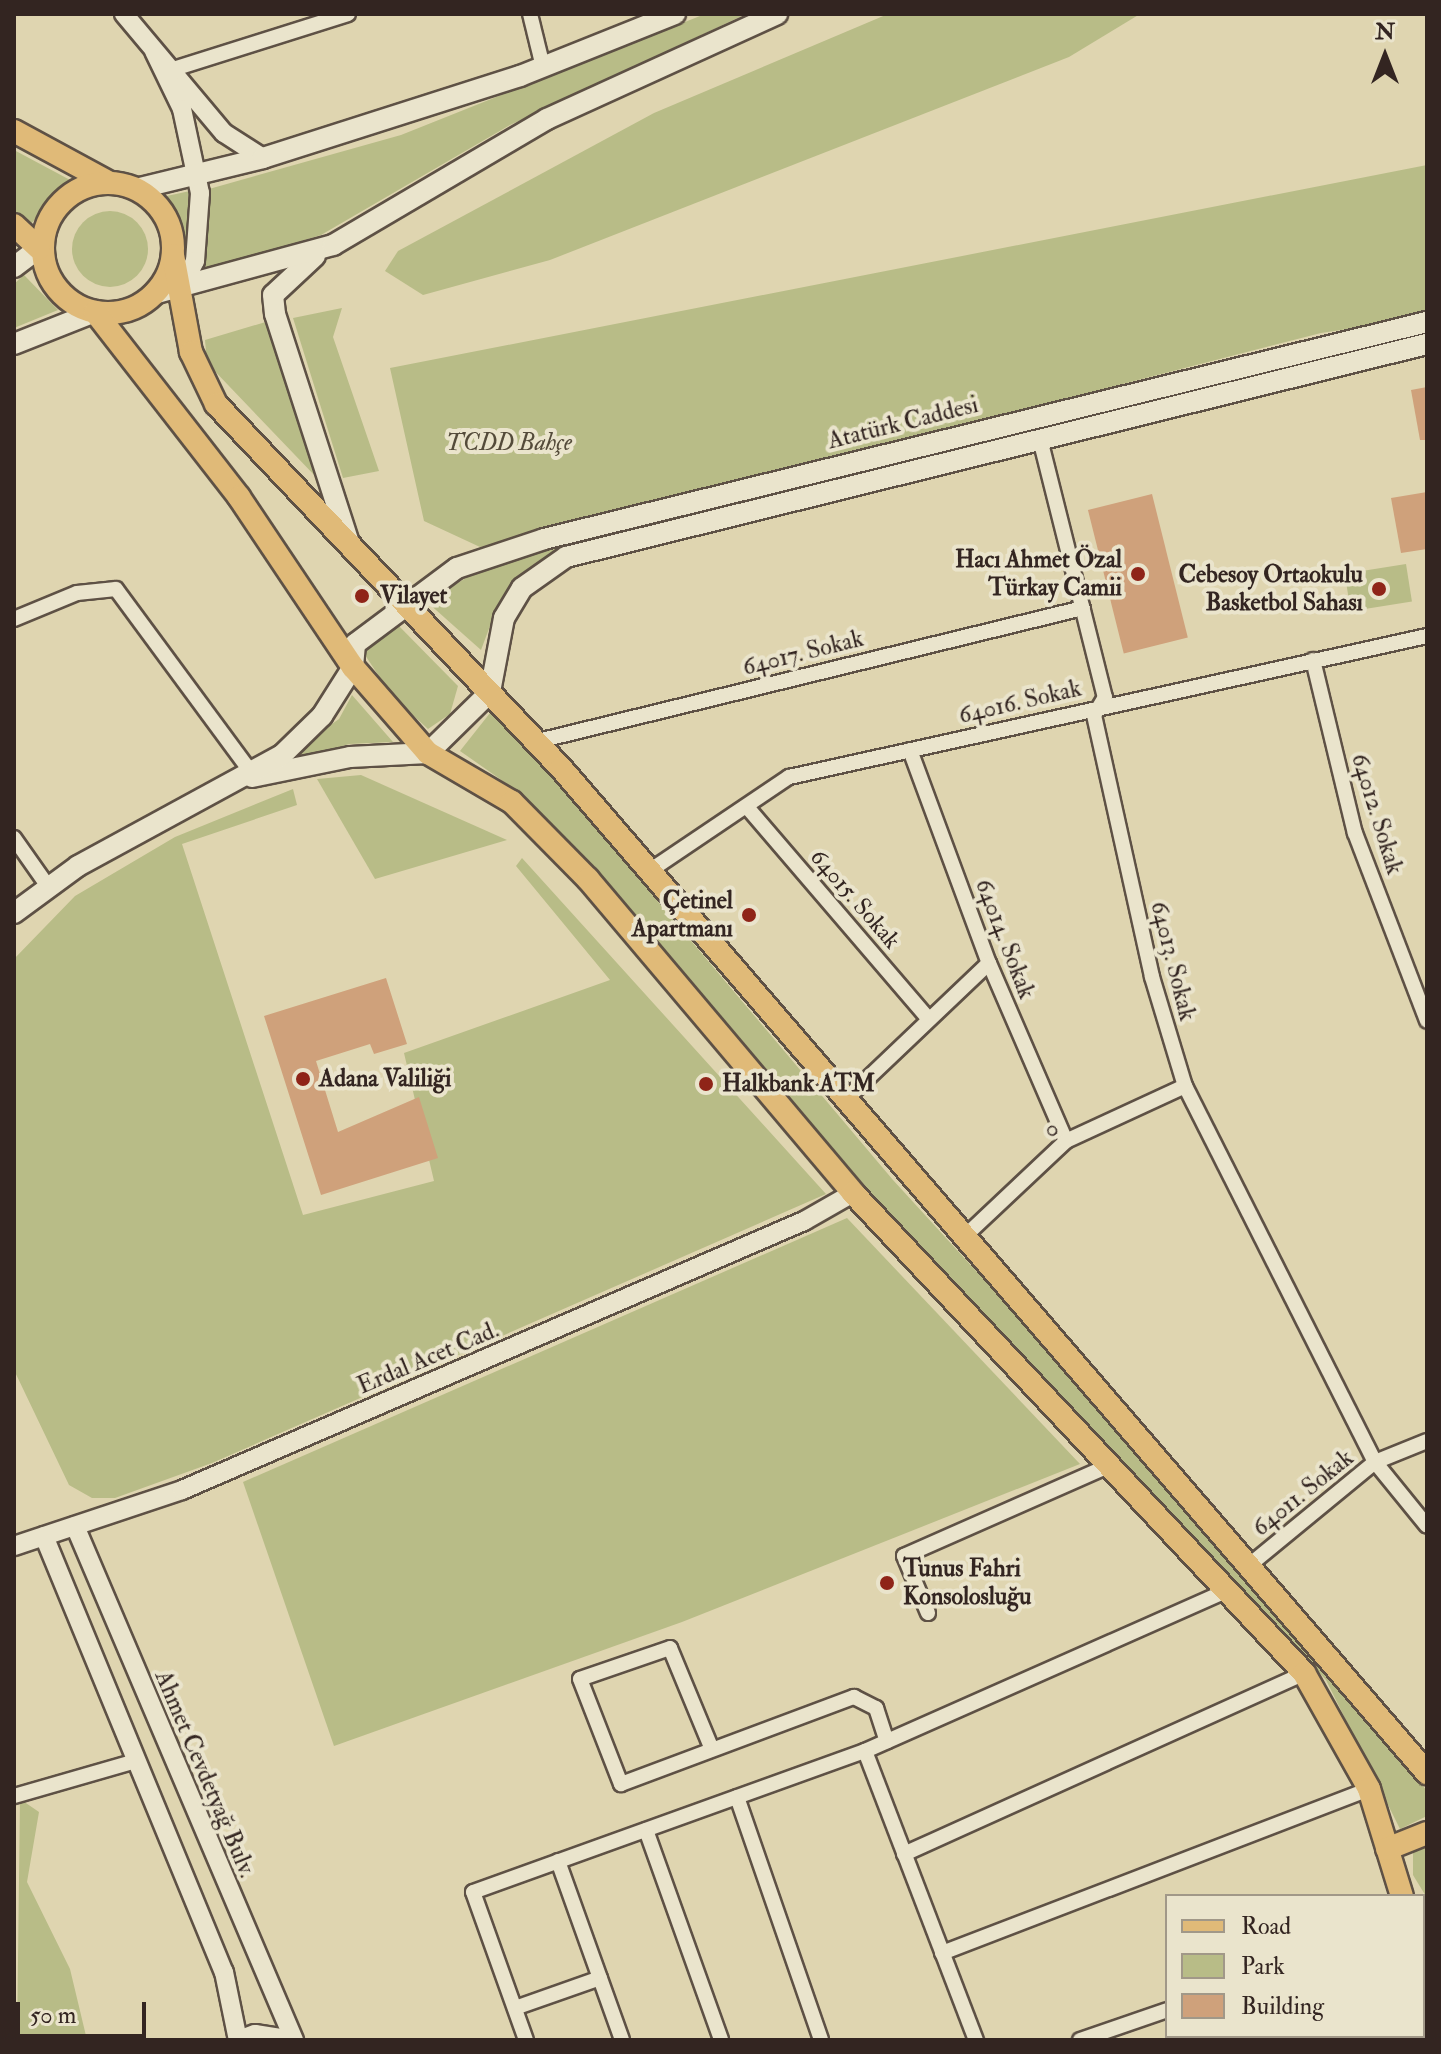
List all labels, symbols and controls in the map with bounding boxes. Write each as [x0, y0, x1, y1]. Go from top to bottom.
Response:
north arrow [1345, 16, 1425, 96]
text: N [1375, 18, 1395, 46]
street label: Atatürk Caddesi [825, 390, 981, 456]
park label: TCDD Bahçe [446, 429, 572, 457]
place label: Hacı Ahmet Özal Türkay Camii [955, 546, 1122, 602]
place label: Cebesoy Ortaokulu Basketbol Sahası [1178, 561, 1363, 617]
marker: Hacı Ahmet Özal Türkay Camii [1129, 565, 1147, 583]
marker: Cebesoy Ortaokulu Basketbol Sahası [1370, 580, 1388, 598]
place label: Vilayet [380, 582, 447, 610]
marker: Vilayet [351, 585, 373, 607]
street label: 64017. Sokak [740, 624, 866, 682]
street label: 64016. Sokak [956, 674, 1084, 730]
street label: 64012. Sokak [1345, 750, 1409, 878]
street label: 64015. Sokak [804, 843, 906, 955]
street label: 64014. Sokak [969, 875, 1041, 1003]
place label: Çetinel Apartmanı [632, 887, 733, 943]
street label: 64013. Sokak [1144, 898, 1202, 1024]
marker: Çetinel Apartmanı [740, 906, 758, 924]
place label: Adana Valiliği [319, 1065, 451, 1093]
marker: Adana Valiliği [294, 1070, 312, 1088]
place label: Halkbank ATM [722, 1070, 875, 1098]
marker: Halkbank ATM [697, 1075, 715, 1093]
street label: 0 [1038, 1114, 1064, 1144]
street label: Erdal Acet Cad. [353, 1315, 503, 1401]
street label: 64011. Sokak [1247, 1444, 1359, 1542]
place label: Tunus Fahri Konsolosluğu [903, 1555, 1031, 1611]
marker: Tunus Fahri Konsolosluğu [878, 1574, 896, 1592]
street label: Ahmet Cevdetyağ Bulv. [148, 1666, 262, 1882]
legend [1165, 1894, 1425, 2038]
text: Road [1241, 1911, 1291, 1942]
text: Park [1241, 1951, 1285, 1982]
scale bar [20, 1986, 150, 2036]
text: Building [1241, 1991, 1324, 2022]
text: 50 m [30, 2000, 76, 2031]

